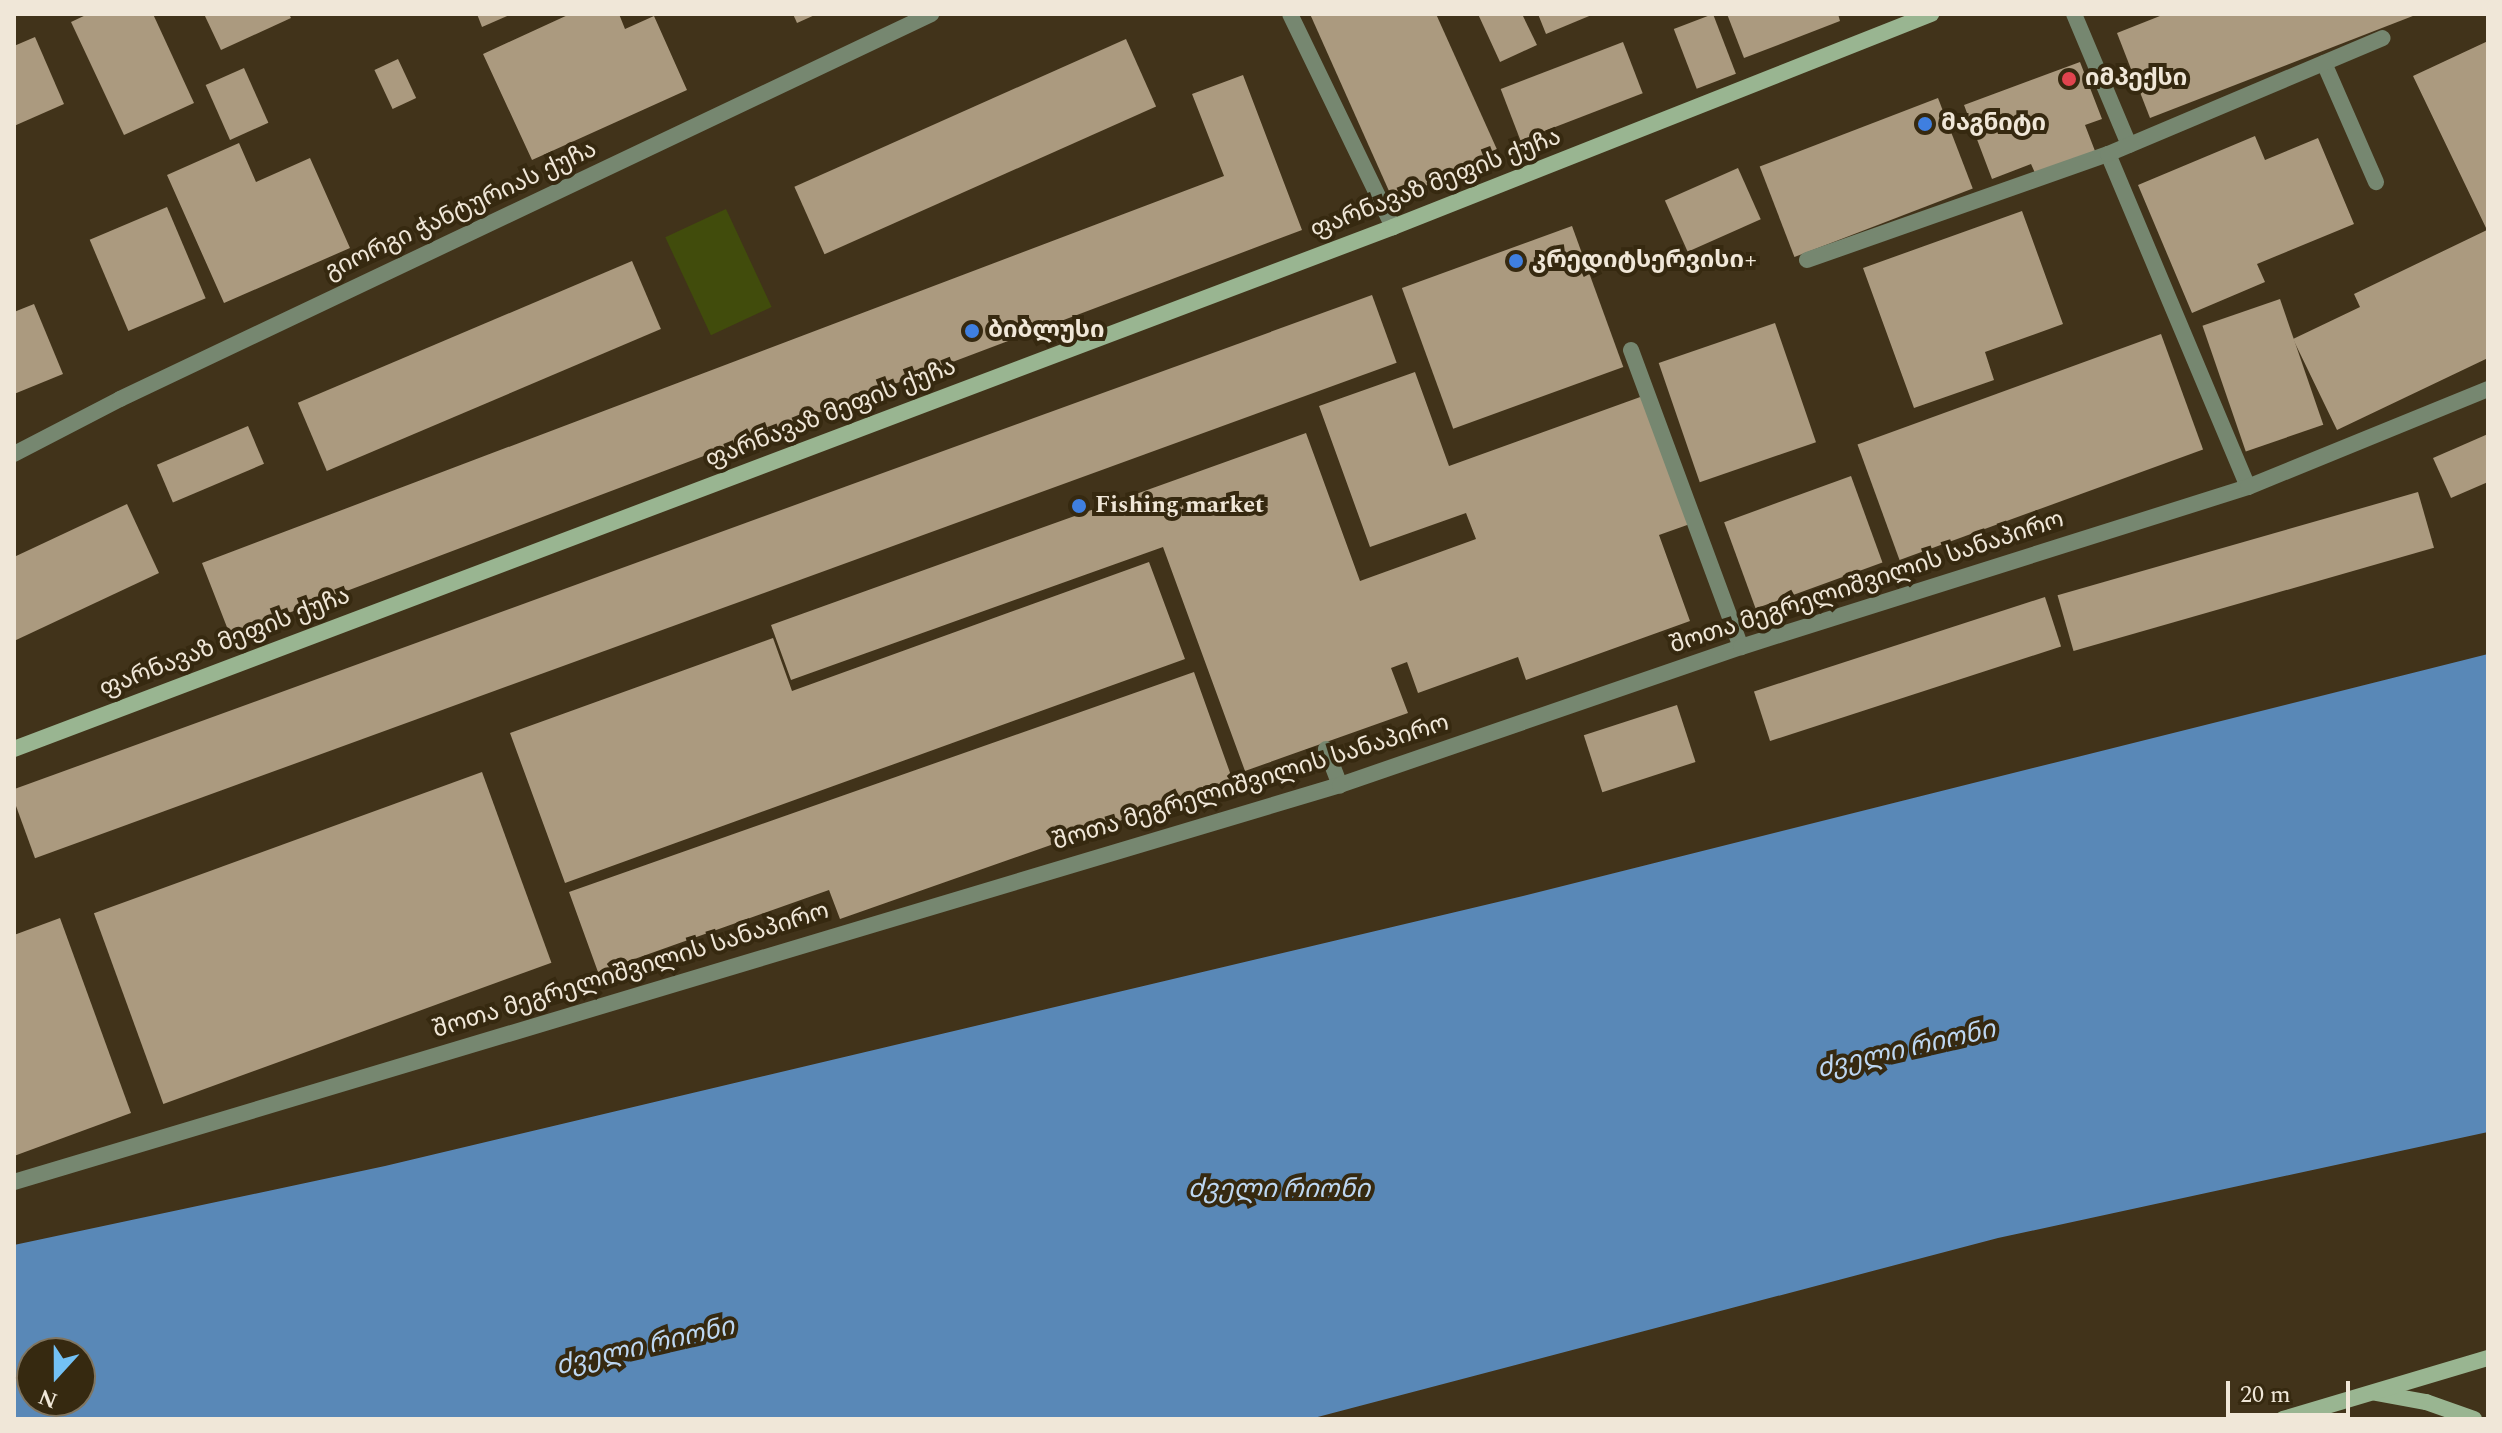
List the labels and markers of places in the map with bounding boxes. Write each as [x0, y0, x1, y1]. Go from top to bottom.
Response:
place label: იმპექსი [2085, 65, 2187, 93]
marker: იმპექსი [2060, 70, 2078, 88]
place label: მაგნიტი [1941, 110, 2046, 138]
marker: მაგნიტი [1916, 115, 1934, 133]
place label: კრედიტსერვისი+ [1532, 247, 1757, 275]
marker: კრედიტსერვისი+ [1507, 252, 1525, 270]
place label: ბიბლუსი [988, 317, 1104, 345]
marker: ბიბლუსი [963, 322, 981, 340]
place label: Fishing market [1095, 492, 1264, 520]
marker: Fishing market [1070, 497, 1088, 515]

